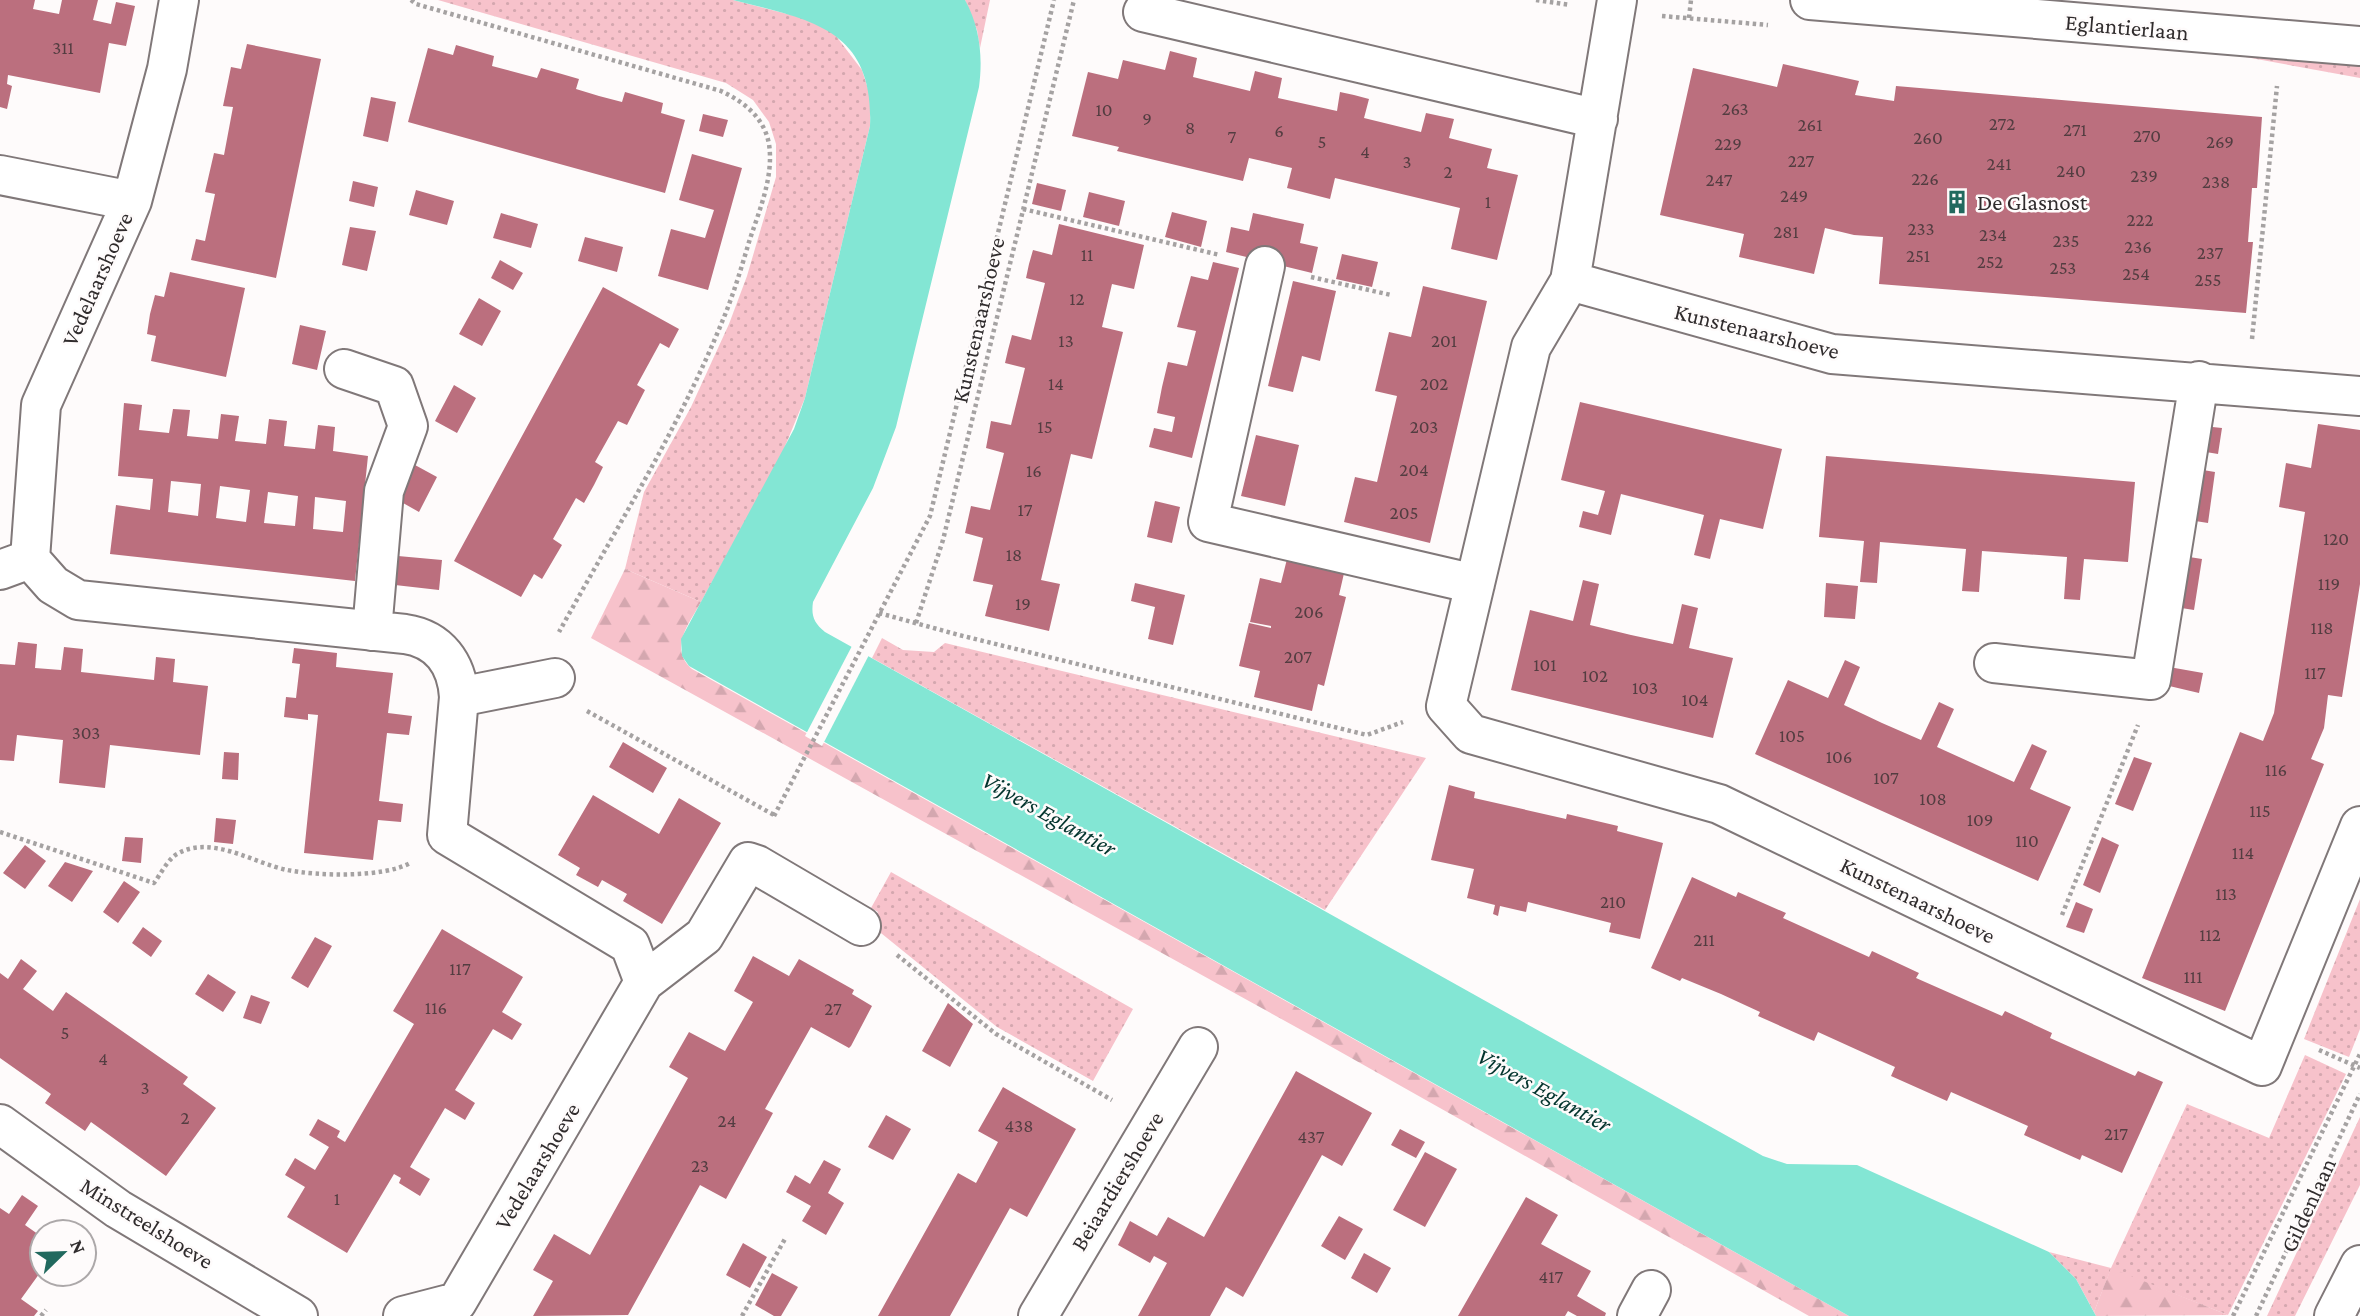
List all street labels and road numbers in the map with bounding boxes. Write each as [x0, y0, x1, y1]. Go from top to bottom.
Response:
street label: Eglantierlaan [2064, 9, 2190, 45]
street label: Vedelaarshoeve [56, 208, 138, 350]
street label: Kunstenaarshoeve [946, 235, 1010, 405]
street label: Kunstenaarshoeve [1672, 298, 1842, 364]
street label: Kunstenaarshoeve [1836, 851, 2000, 949]
street label: Vedelaarshoeve [489, 1098, 585, 1234]
street label: Beiaardiershoeve [1065, 1107, 1169, 1255]
street label: Gildenlaan [2275, 1154, 2341, 1256]
street label: Minstreelshoeve [76, 1172, 218, 1274]

